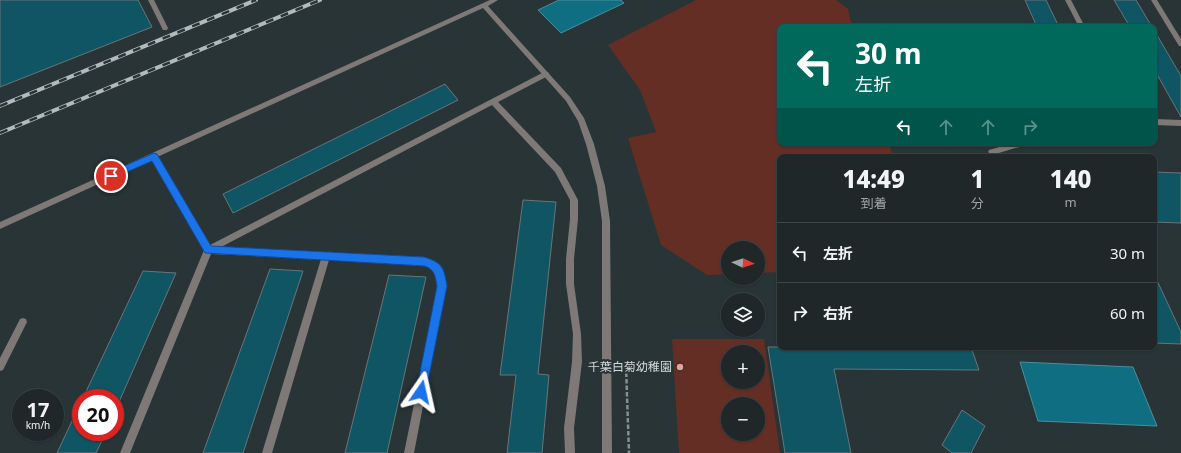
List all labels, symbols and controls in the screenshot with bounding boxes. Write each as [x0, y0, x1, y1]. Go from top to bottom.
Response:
text: 30 m [855, 34, 922, 72]
icon: left [789, 40, 841, 92]
text: 左折 [855, 72, 891, 96]
icon: left [893, 116, 915, 138]
icon: ahead [935, 116, 957, 138]
icon: ahead [977, 116, 999, 138]
icon: right [1019, 116, 1041, 138]
pin [94, 159, 128, 193]
text: 14:49 [843, 162, 905, 195]
text: 1 [970, 162, 984, 195]
text: 140 [1050, 162, 1091, 195]
icon: arrive [100, 165, 122, 187]
text: m [1065, 193, 1077, 211]
text: 到着 [861, 194, 887, 212]
text: 分 [971, 194, 984, 212]
north arrow [721, 241, 765, 285]
map controls [721, 241, 765, 441]
icon: left [789, 242, 811, 264]
text: 左折 [823, 243, 853, 263]
text: 30 m [1110, 243, 1145, 263]
button: layers [721, 293, 765, 337]
icon: right [789, 302, 811, 324]
text: 右折 [823, 303, 853, 323]
text: 60 m [1110, 303, 1145, 323]
button: + [721, 345, 765, 389]
place label: 千葉白菊幼稚園 [588, 358, 672, 375]
marker: 千葉白菊幼稚園 [675, 362, 685, 372]
position arrow [400, 371, 442, 413]
speed limit sign: 20 [72, 389, 124, 441]
text: 17 [27, 396, 49, 423]
button: − [721, 397, 765, 441]
text: km/h [26, 418, 50, 432]

